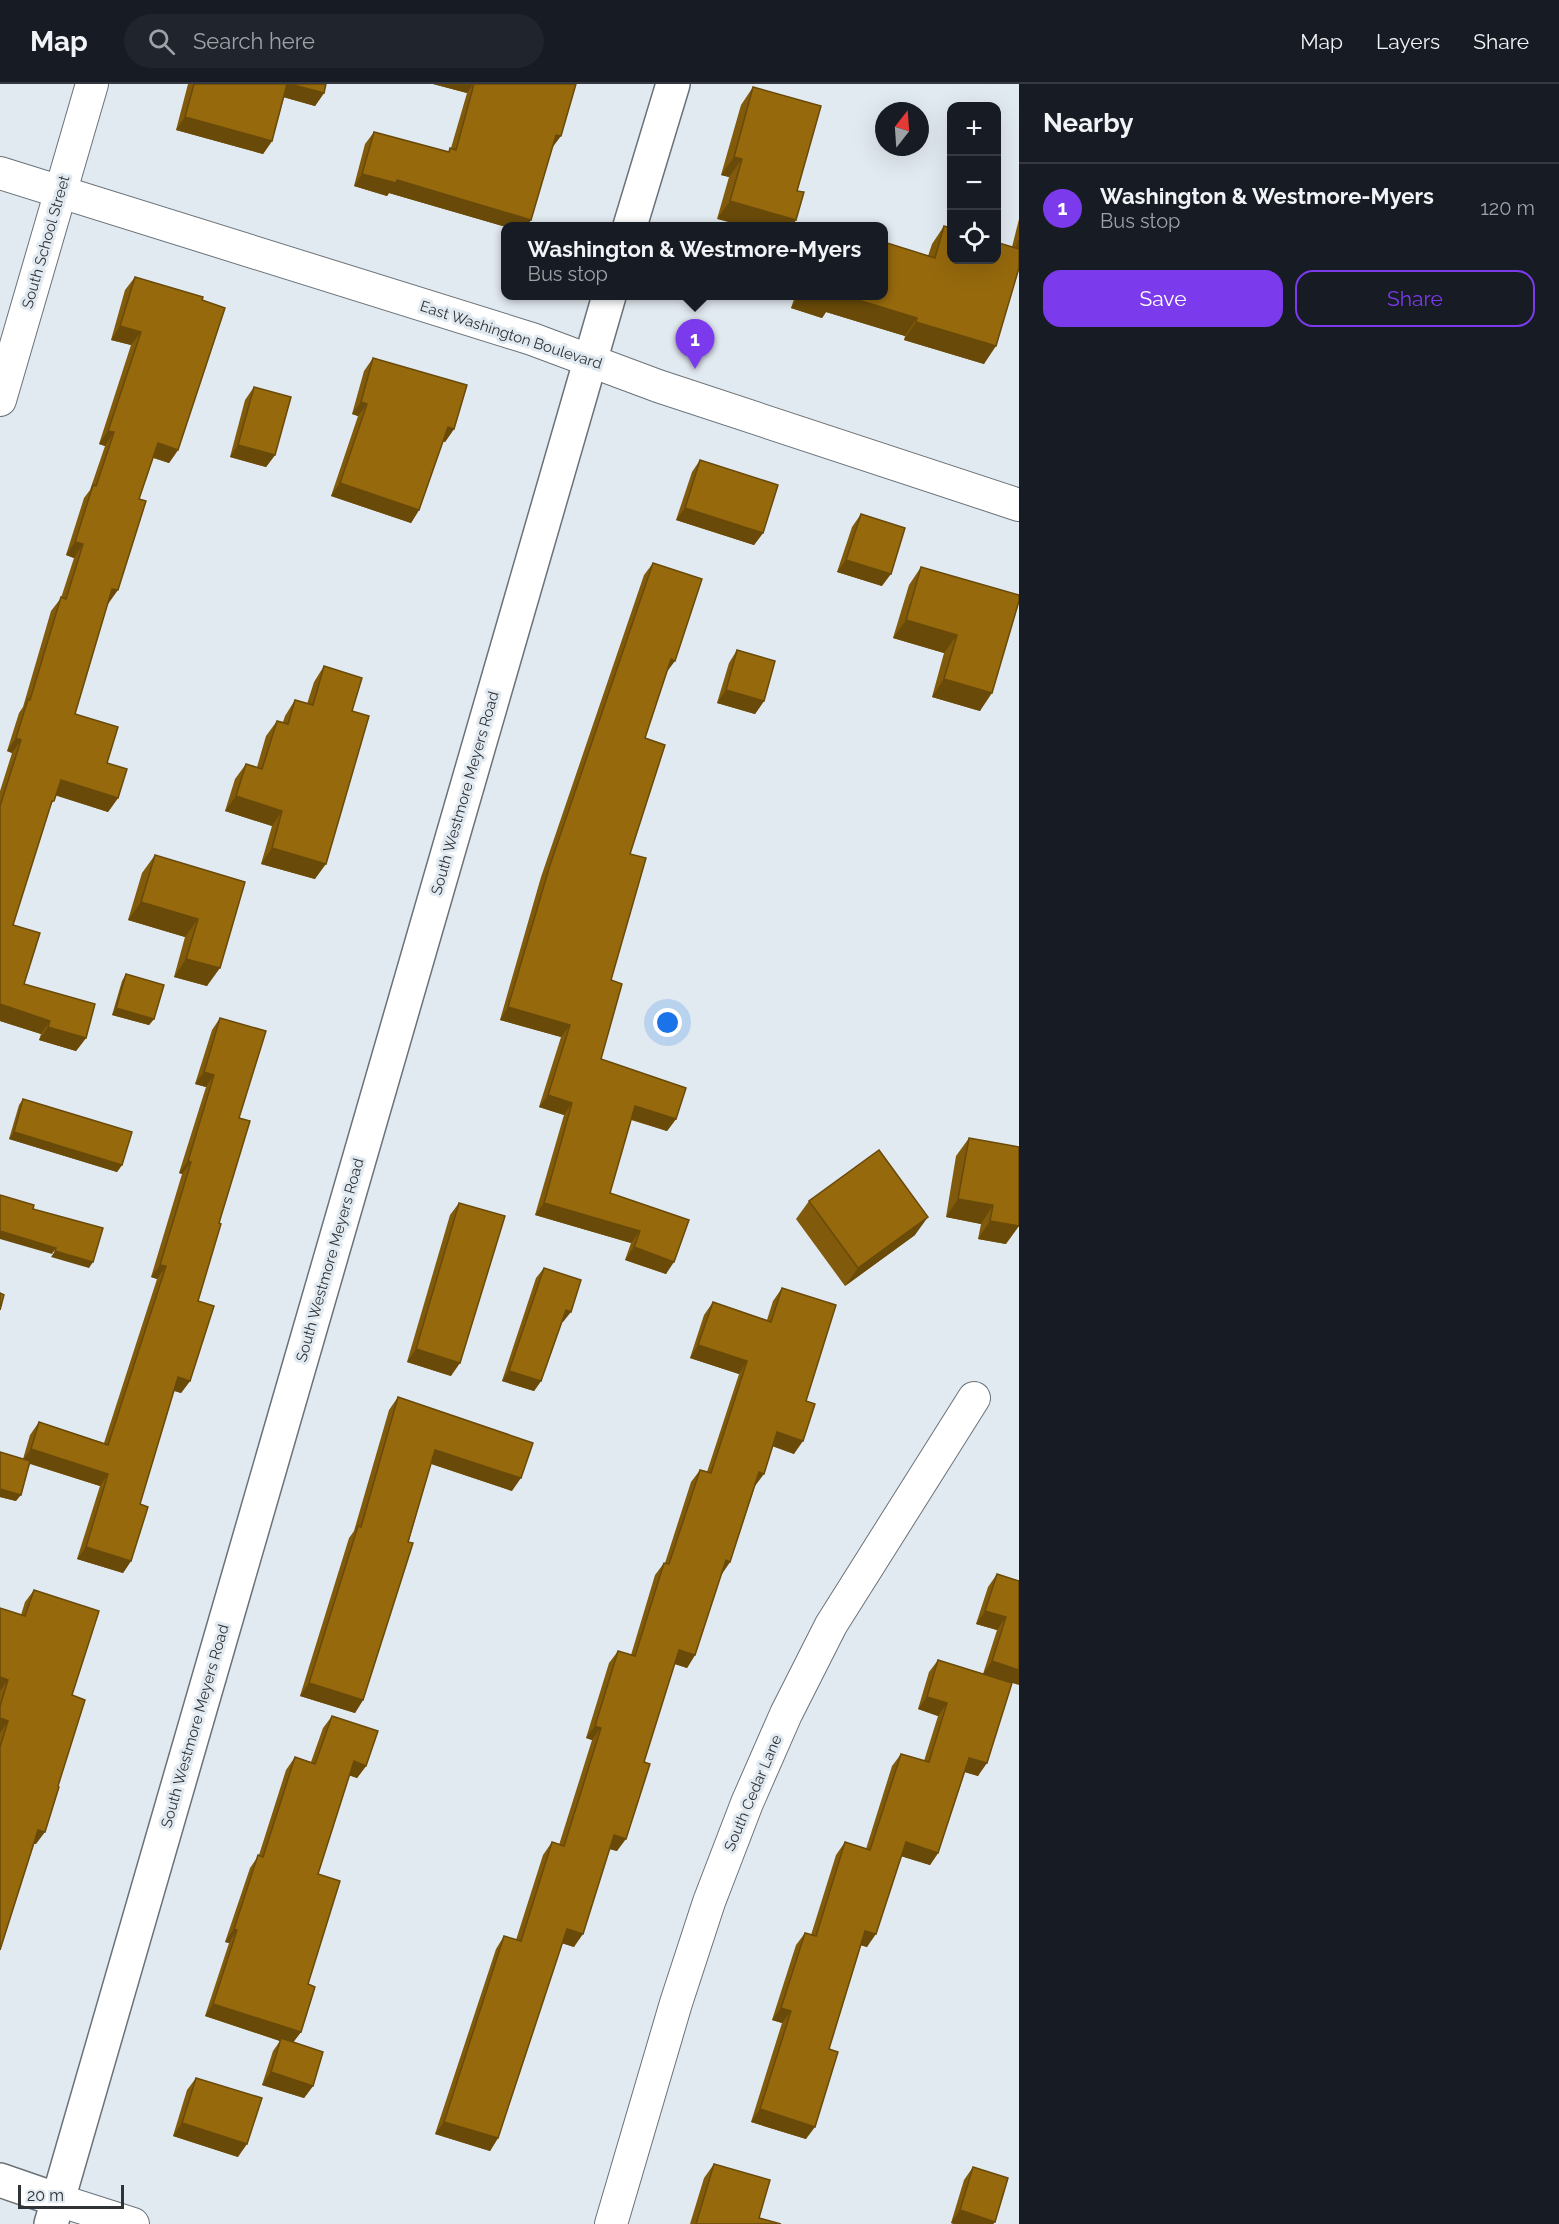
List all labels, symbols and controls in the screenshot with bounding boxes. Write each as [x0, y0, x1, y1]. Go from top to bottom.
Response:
search box [124, 14, 544, 68]
text: Map [30, 25, 88, 58]
icon: search [145, 25, 178, 58]
text: Search here [193, 28, 315, 54]
text: Map [1300, 29, 1343, 54]
text: Layers [1376, 29, 1440, 54]
text: Share [1473, 29, 1529, 54]
north arrow [875, 102, 929, 156]
map controls [947, 102, 1001, 264]
button: + [947, 102, 1001, 156]
text: Nearby [1043, 108, 1133, 138]
button: − [947, 156, 1001, 210]
street label: South School Street [18, 173, 74, 311]
text: Washington & Westmore-Myers [1100, 183, 1434, 209]
text: 1 [1058, 196, 1067, 220]
text: 120 m [1480, 196, 1535, 220]
text: Bus stop [1100, 209, 1180, 233]
button: locate [947, 210, 1001, 264]
popup [501, 222, 888, 300]
text: Washington & Westmore-Myers [528, 236, 861, 262]
text: Bus stop [528, 262, 608, 286]
button: Save [1043, 270, 1283, 327]
button: Share [1295, 270, 1535, 327]
street label: East Washington Boulevard [418, 297, 604, 373]
pin: 1 [676, 320, 714, 369]
street label: South Westmore Meyers Road [427, 689, 503, 897]
your location [653, 1008, 682, 1037]
street label: South Westmore Meyers Road [292, 1156, 368, 1364]
street label: South Westmore Meyers Road [157, 1622, 233, 1830]
street label: South Cedar Lane [720, 1732, 786, 1854]
scale bar [18, 2182, 124, 2210]
text: 20 m [27, 2186, 64, 2205]

